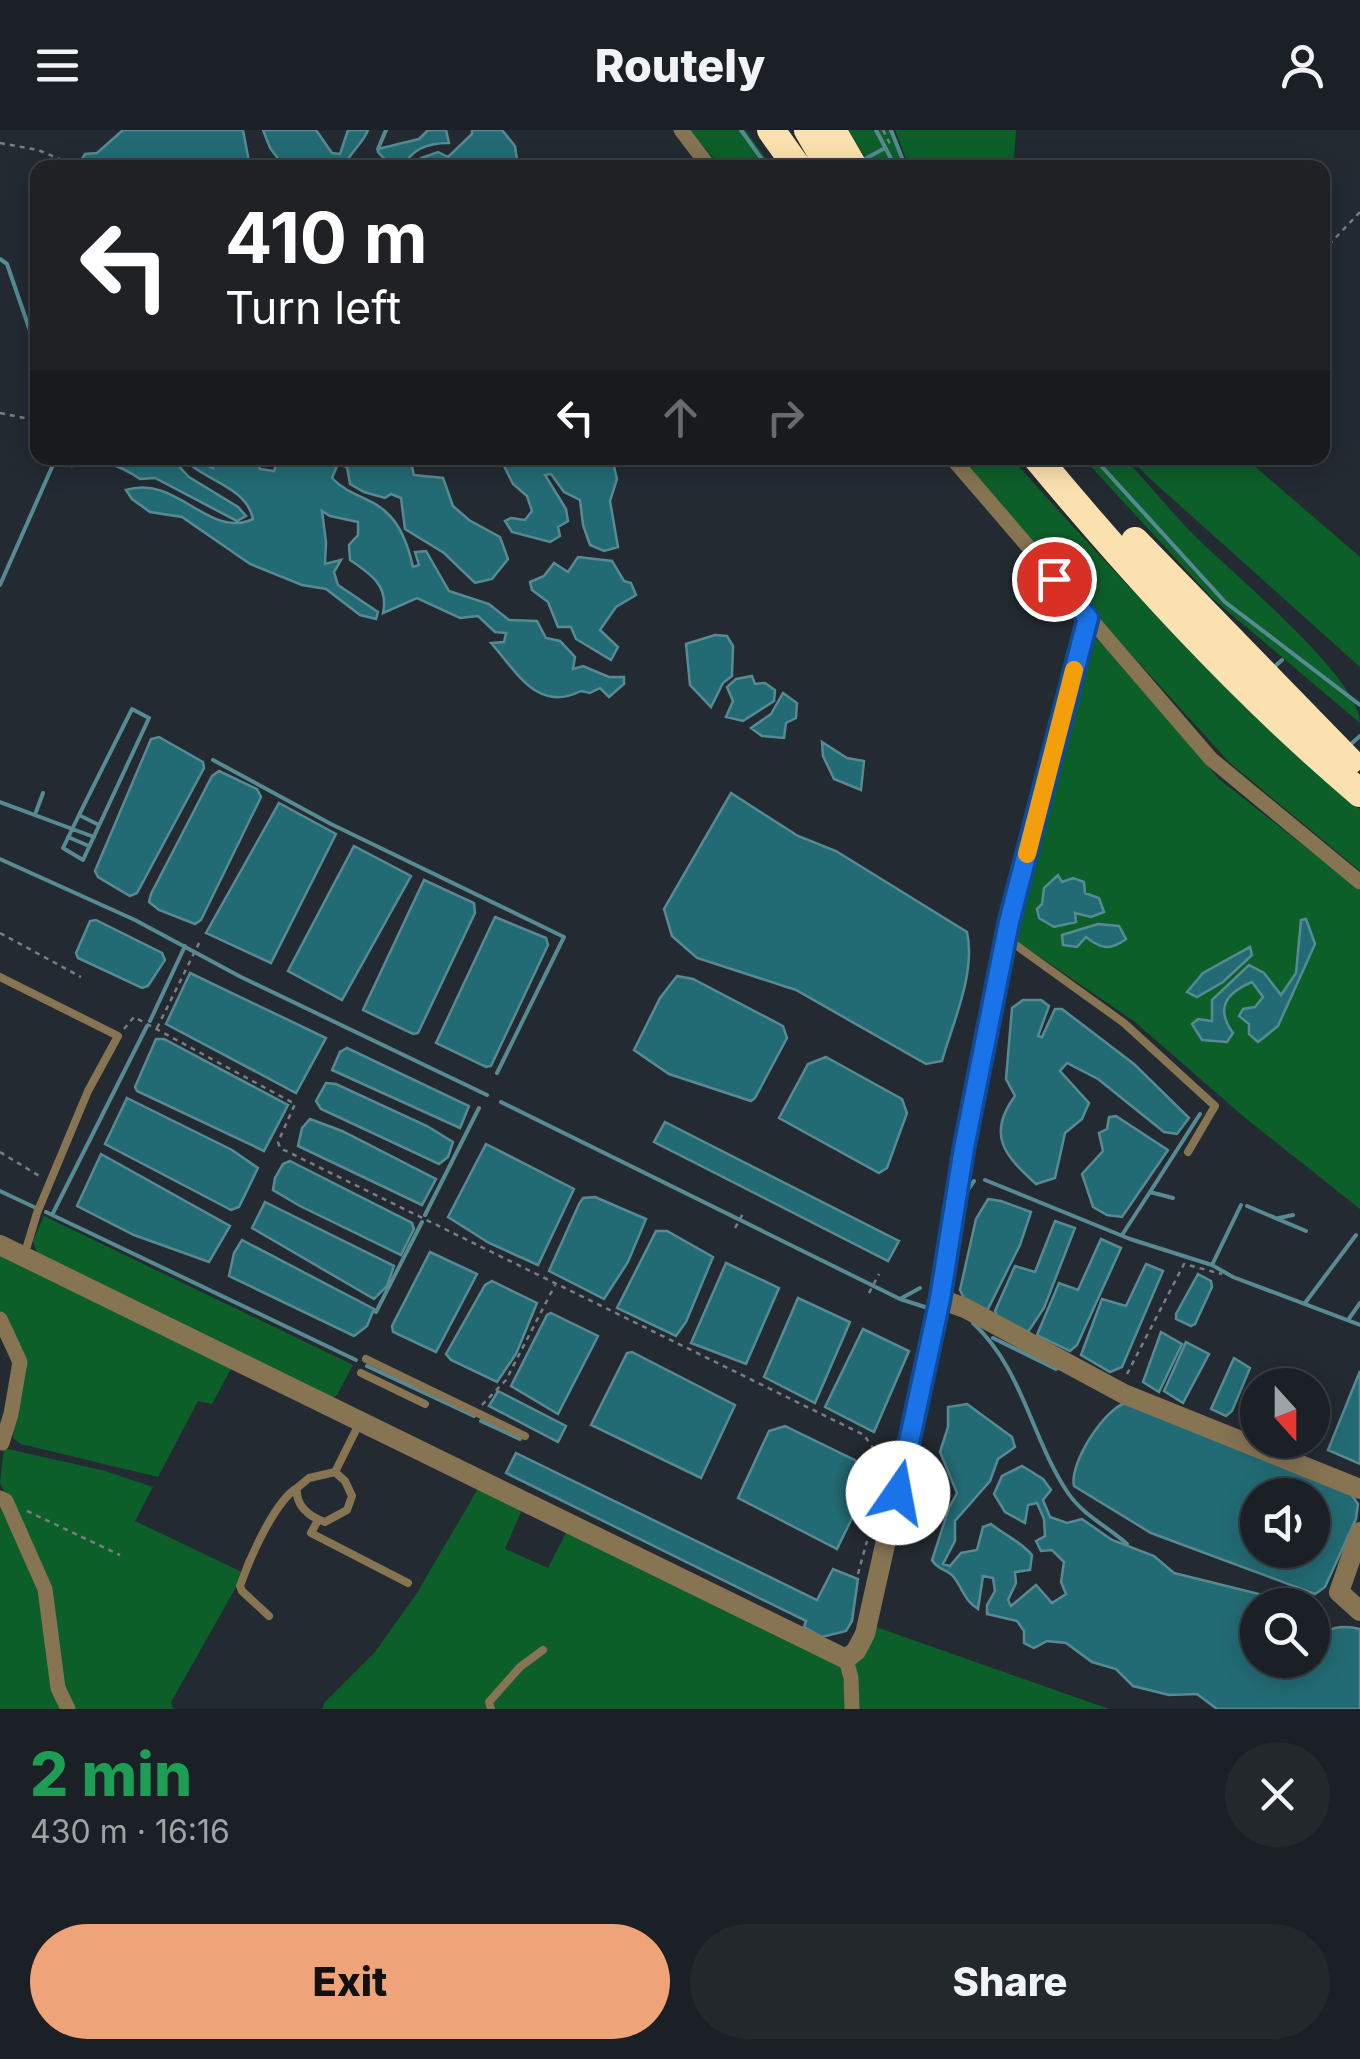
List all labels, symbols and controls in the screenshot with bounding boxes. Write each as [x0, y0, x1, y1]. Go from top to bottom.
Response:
icon: menu [30, 38, 85, 93]
text: Routely [595, 38, 765, 93]
icon: person [1275, 38, 1330, 93]
text: 410 m [225, 195, 428, 280]
icon: left [60, 200, 190, 330]
text: Turn left [225, 280, 401, 335]
icon: left [548, 390, 603, 445]
icon: ahead [653, 390, 708, 445]
icon: right [758, 390, 813, 445]
pin [1012, 537, 1097, 622]
icon: arrive [1027, 552, 1082, 607]
north arrow [1240, 1368, 1330, 1458]
map controls [1240, 1368, 1330, 1678]
position arrow [846, 1441, 950, 1545]
button: sound [1240, 1478, 1330, 1568]
button: search [1240, 1588, 1330, 1678]
text: 2 min [30, 1738, 192, 1810]
button: close [1225, 1742, 1330, 1847]
text: 430 m · 16:16 [30, 1812, 230, 1851]
button: Exit [30, 1924, 670, 2039]
button: Share [690, 1924, 1330, 2039]

